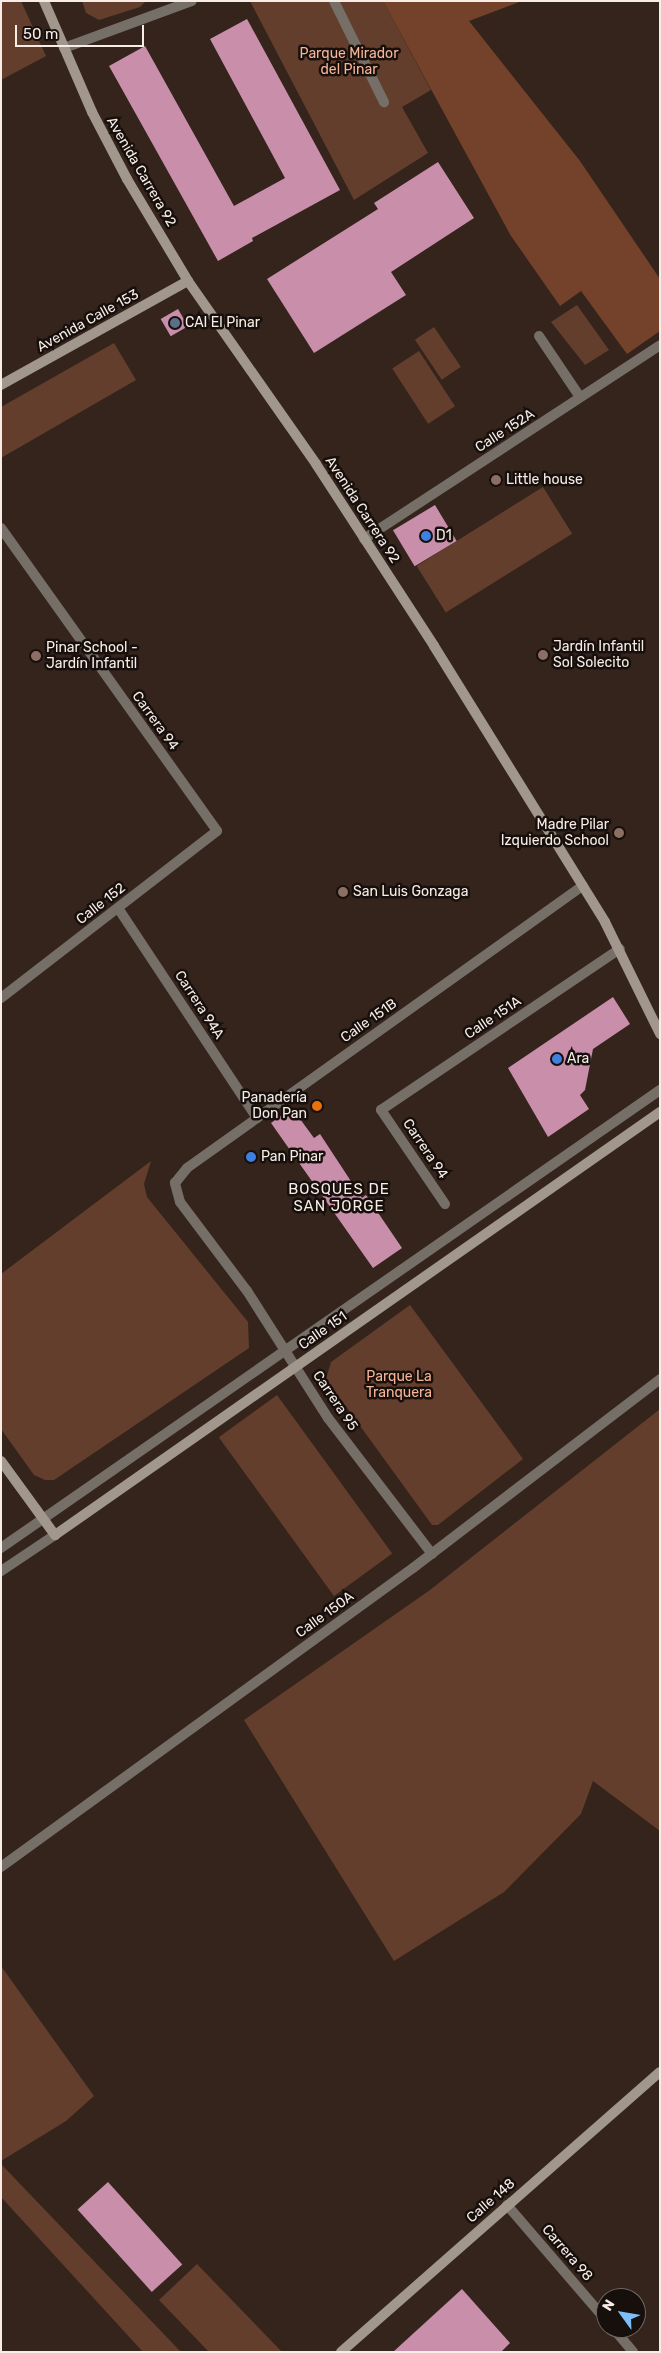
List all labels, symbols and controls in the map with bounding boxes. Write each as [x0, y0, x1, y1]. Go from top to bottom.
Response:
scale bar [18, 15, 146, 47]
text: 50 m [23, 25, 58, 43]
park label: Parque Mirador del Pinar [300, 46, 398, 78]
street label: Avenida Carrera 92 [103, 114, 179, 230]
street label: Avenida Calle 153 [34, 286, 142, 356]
place label: CAI El Pinar [185, 315, 260, 331]
marker: CAI El Pinar [169, 317, 181, 329]
street label: Calle 152A [472, 406, 538, 456]
street label: Avenida Carrera 92 [321, 453, 403, 567]
place label: Little house [506, 472, 583, 488]
marker: Little house [490, 474, 502, 486]
place label: D1 [436, 528, 452, 544]
marker: D1 [420, 530, 432, 542]
place label: Jardín Infantil Sol Solecito [553, 639, 644, 672]
place label: Pinar School - Jardín Infantil [46, 640, 138, 672]
marker: Jardín Infantil Sol Solecito [537, 649, 549, 661]
marker: Pinar School - Jardín Infantil [30, 650, 42, 662]
street label: Carrera 94 [128, 688, 182, 754]
place label: Madre Pilar Izquierdo School [501, 817, 609, 850]
marker: Madre Pilar Izquierdo School [613, 827, 625, 839]
street label: Calle 152 [73, 880, 129, 928]
place label: San Luis Gonzaga [353, 884, 468, 900]
marker: San Luis Gonzaga [337, 886, 349, 898]
street label: Carrera 94A [171, 968, 227, 1042]
street label: Calle 151A [462, 993, 524, 1043]
street label: Calle 151B [338, 996, 400, 1046]
place label: Ara [567, 1051, 589, 1067]
marker: Ara [551, 1053, 563, 1065]
place label: Panadería Don Pan [242, 1090, 307, 1122]
marker: Panadería Don Pan [311, 1100, 323, 1112]
street label: Carrera 94 [399, 1116, 451, 1182]
place label: Pan Pinar [261, 1149, 323, 1165]
marker: Pan Pinar [245, 1151, 257, 1163]
district label: BOSQUES DE SAN JORGE [287, 1180, 391, 1215]
street label: Calle 151 [296, 1308, 350, 1354]
street label: Carrera 95 [309, 1368, 361, 1434]
park label: Parque La Tranquera [366, 1369, 432, 1401]
street label: Calle 150A [293, 1588, 357, 1642]
street label: Calle 148 [463, 2175, 519, 2227]
street label: Carrera 98 [538, 2221, 596, 2285]
north arrow [596, 2288, 646, 2338]
text: N [599, 2297, 619, 2314]

